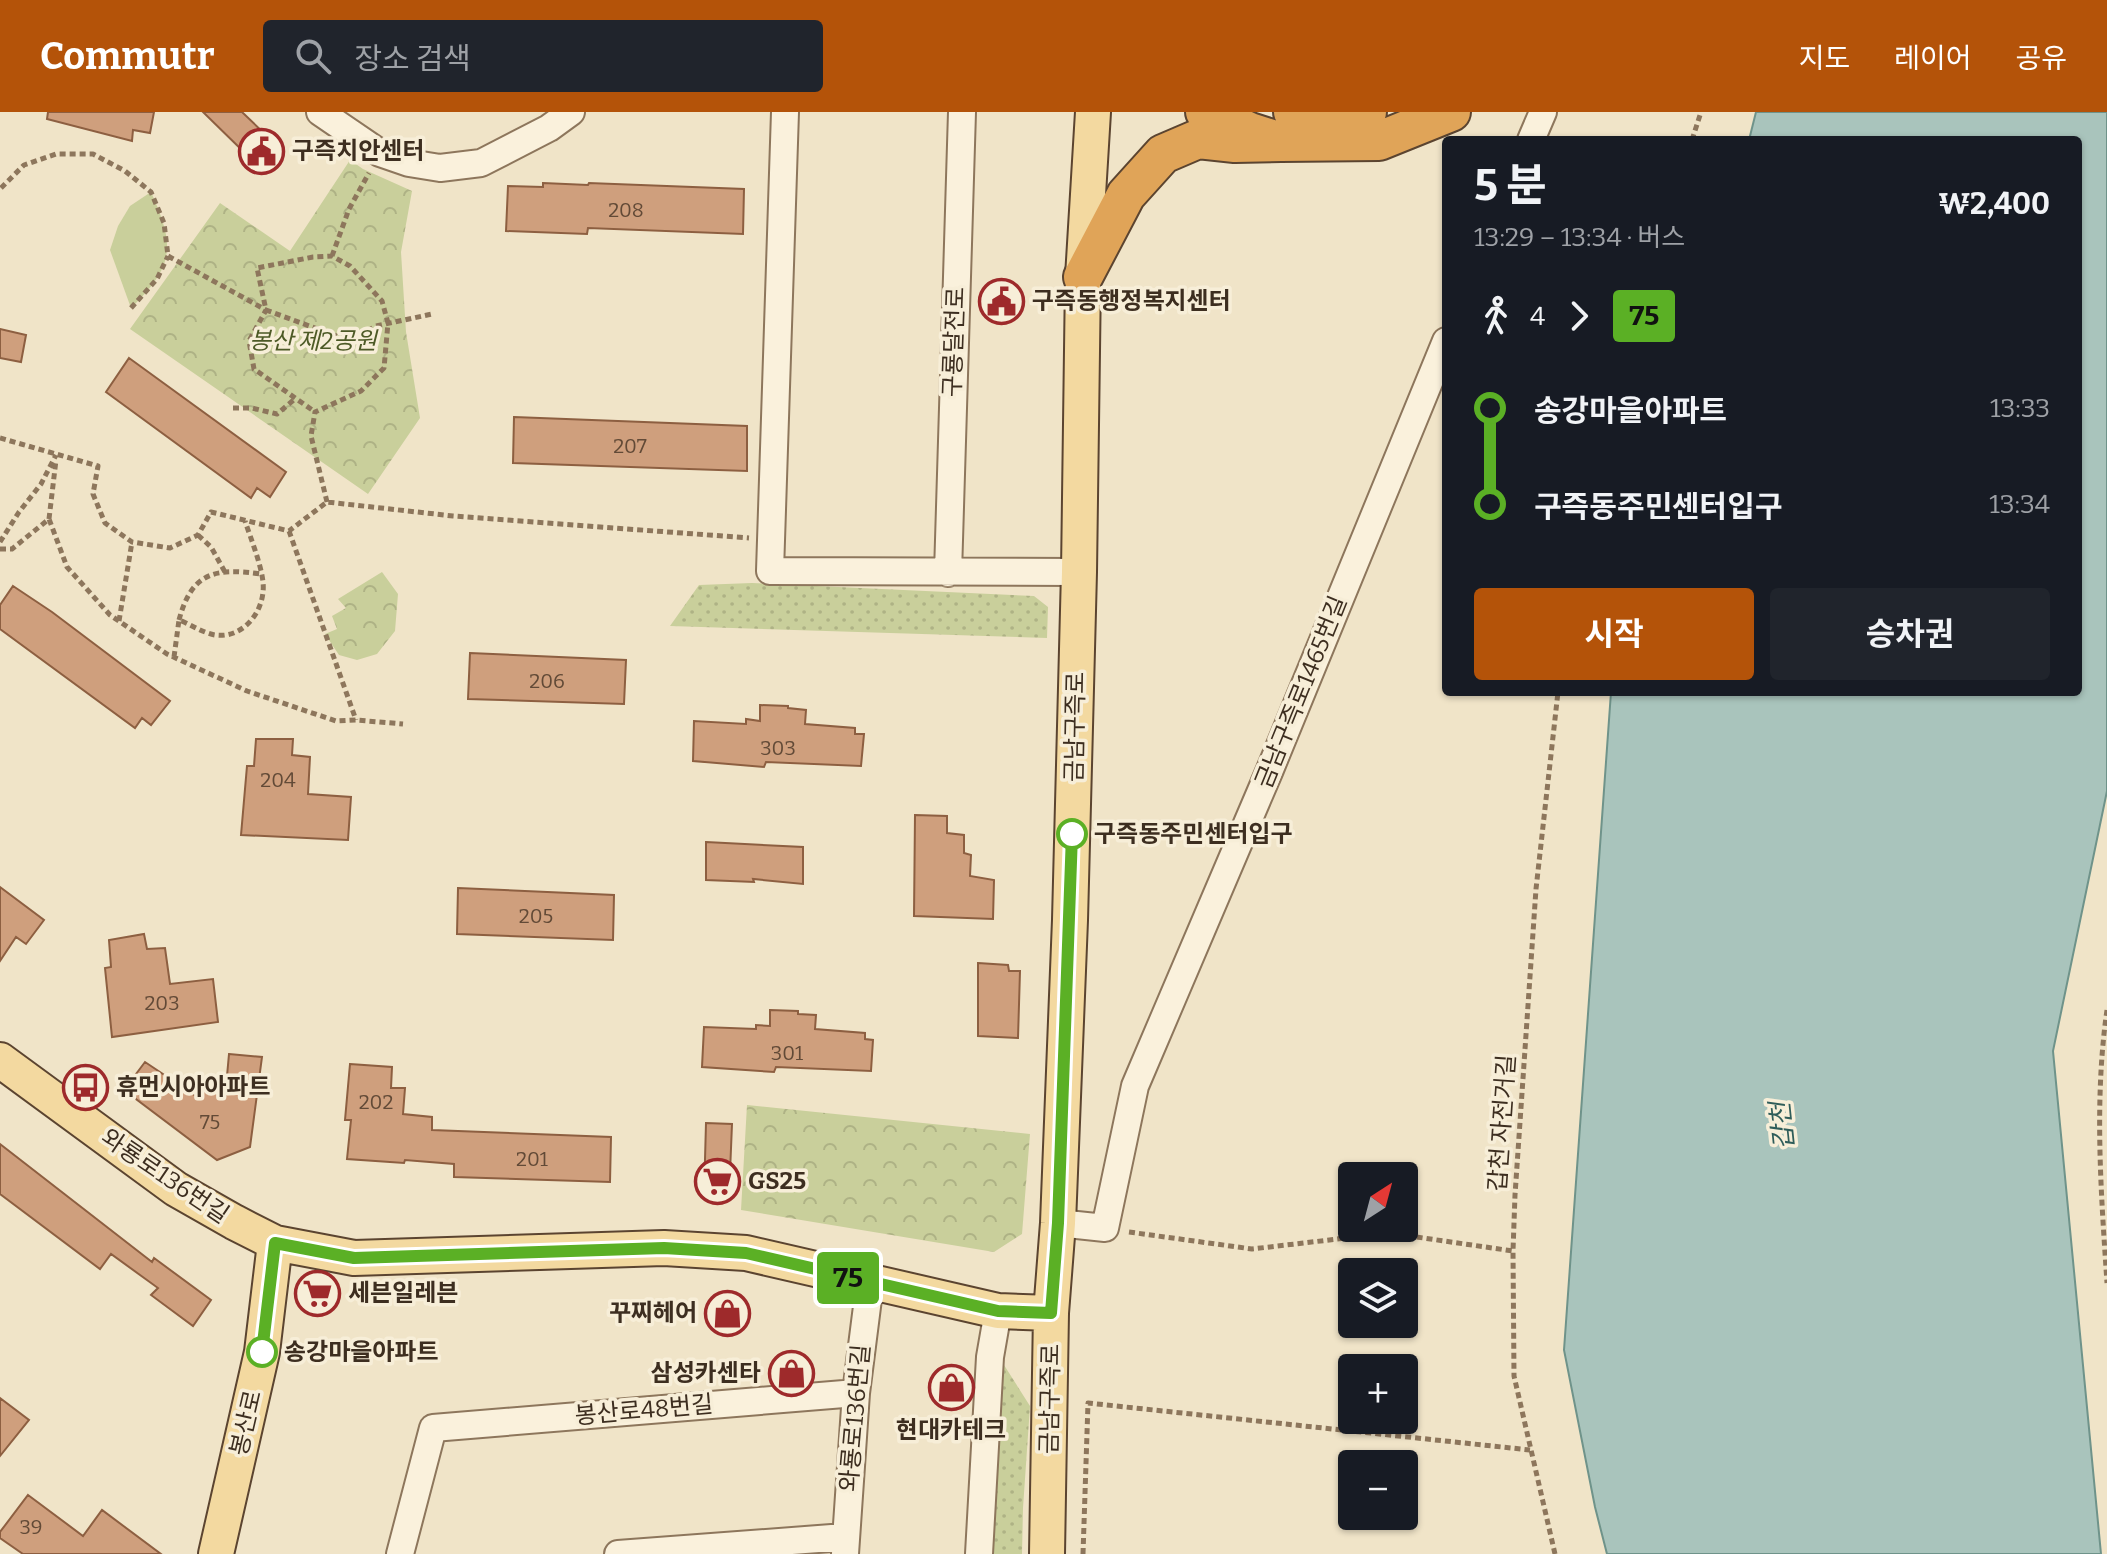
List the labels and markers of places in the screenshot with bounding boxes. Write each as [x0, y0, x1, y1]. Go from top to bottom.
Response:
public building icon: 구즉치안센터 [237, 127, 285, 175]
place label: 구즉치안센터 [292, 137, 424, 165]
public building icon: 구즉동행정복지센터 [977, 277, 1025, 325]
place label: 구즉동행정복지센터 [1032, 287, 1231, 315]
marker: 구즉동주민센터입구 [1057, 819, 1087, 849]
place label: 구즉동주민센터입구 [1094, 820, 1293, 848]
bus stop icon: 휴먼시아아파트 [61, 1063, 109, 1111]
place label: 휴먼시아아파트 [116, 1073, 271, 1101]
supermarket icon: GS25 [693, 1157, 741, 1205]
place label: GS25 [748, 1167, 806, 1195]
supermarket icon: 세븐일레븐 [293, 1269, 341, 1317]
place label: 세븐일레븐 [348, 1279, 458, 1307]
shop icon: 꾸찌헤어 [704, 1289, 752, 1337]
place label: 꾸찌헤어 [609, 1299, 697, 1327]
marker: 송강마을아파트 [247, 1337, 277, 1367]
place label: 송강마을아파트 [284, 1338, 439, 1366]
shop icon: 삼성카센타 [768, 1349, 816, 1397]
place label: 삼성카센타 [651, 1359, 761, 1387]
shop icon: 현대카테크 [927, 1364, 975, 1412]
place label: 현대카테크 [896, 1416, 1006, 1444]

